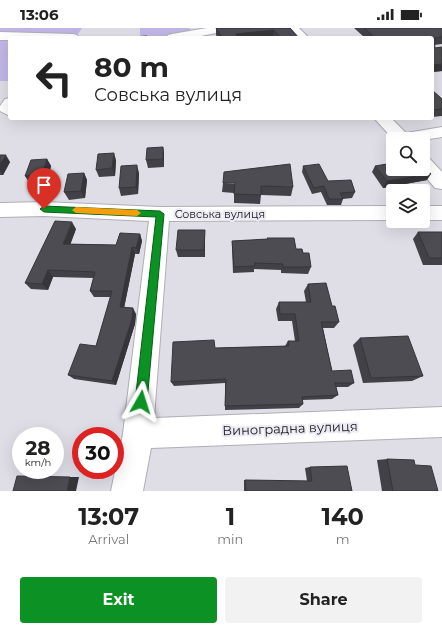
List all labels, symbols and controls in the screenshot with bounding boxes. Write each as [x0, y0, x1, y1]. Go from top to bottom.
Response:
text: 13:06 [20, 5, 58, 24]
text: 80 m [94, 50, 169, 84]
icon: left [28, 52, 80, 104]
text: Совська вулиця [94, 84, 242, 106]
map controls [386, 132, 430, 228]
button: search [386, 132, 430, 176]
pin [27, 168, 61, 209]
icon: arrive [33, 174, 55, 196]
button: layers [386, 184, 430, 228]
street label: Совська вулиця [175, 207, 265, 221]
position arrow [120, 381, 162, 423]
street label: Виноградна вулиця [222, 418, 358, 438]
speed limit sign: 30 [72, 427, 124, 479]
text: 28 [26, 436, 51, 460]
text: km/h [25, 456, 51, 469]
text: 13:07 [78, 502, 139, 531]
text: 1 [226, 502, 235, 531]
text: 140 [322, 502, 364, 531]
text: Arrival [88, 531, 129, 547]
text: min [217, 531, 243, 547]
text: m [336, 531, 350, 547]
button: Exit [20, 577, 217, 623]
button: Share [225, 577, 422, 623]

